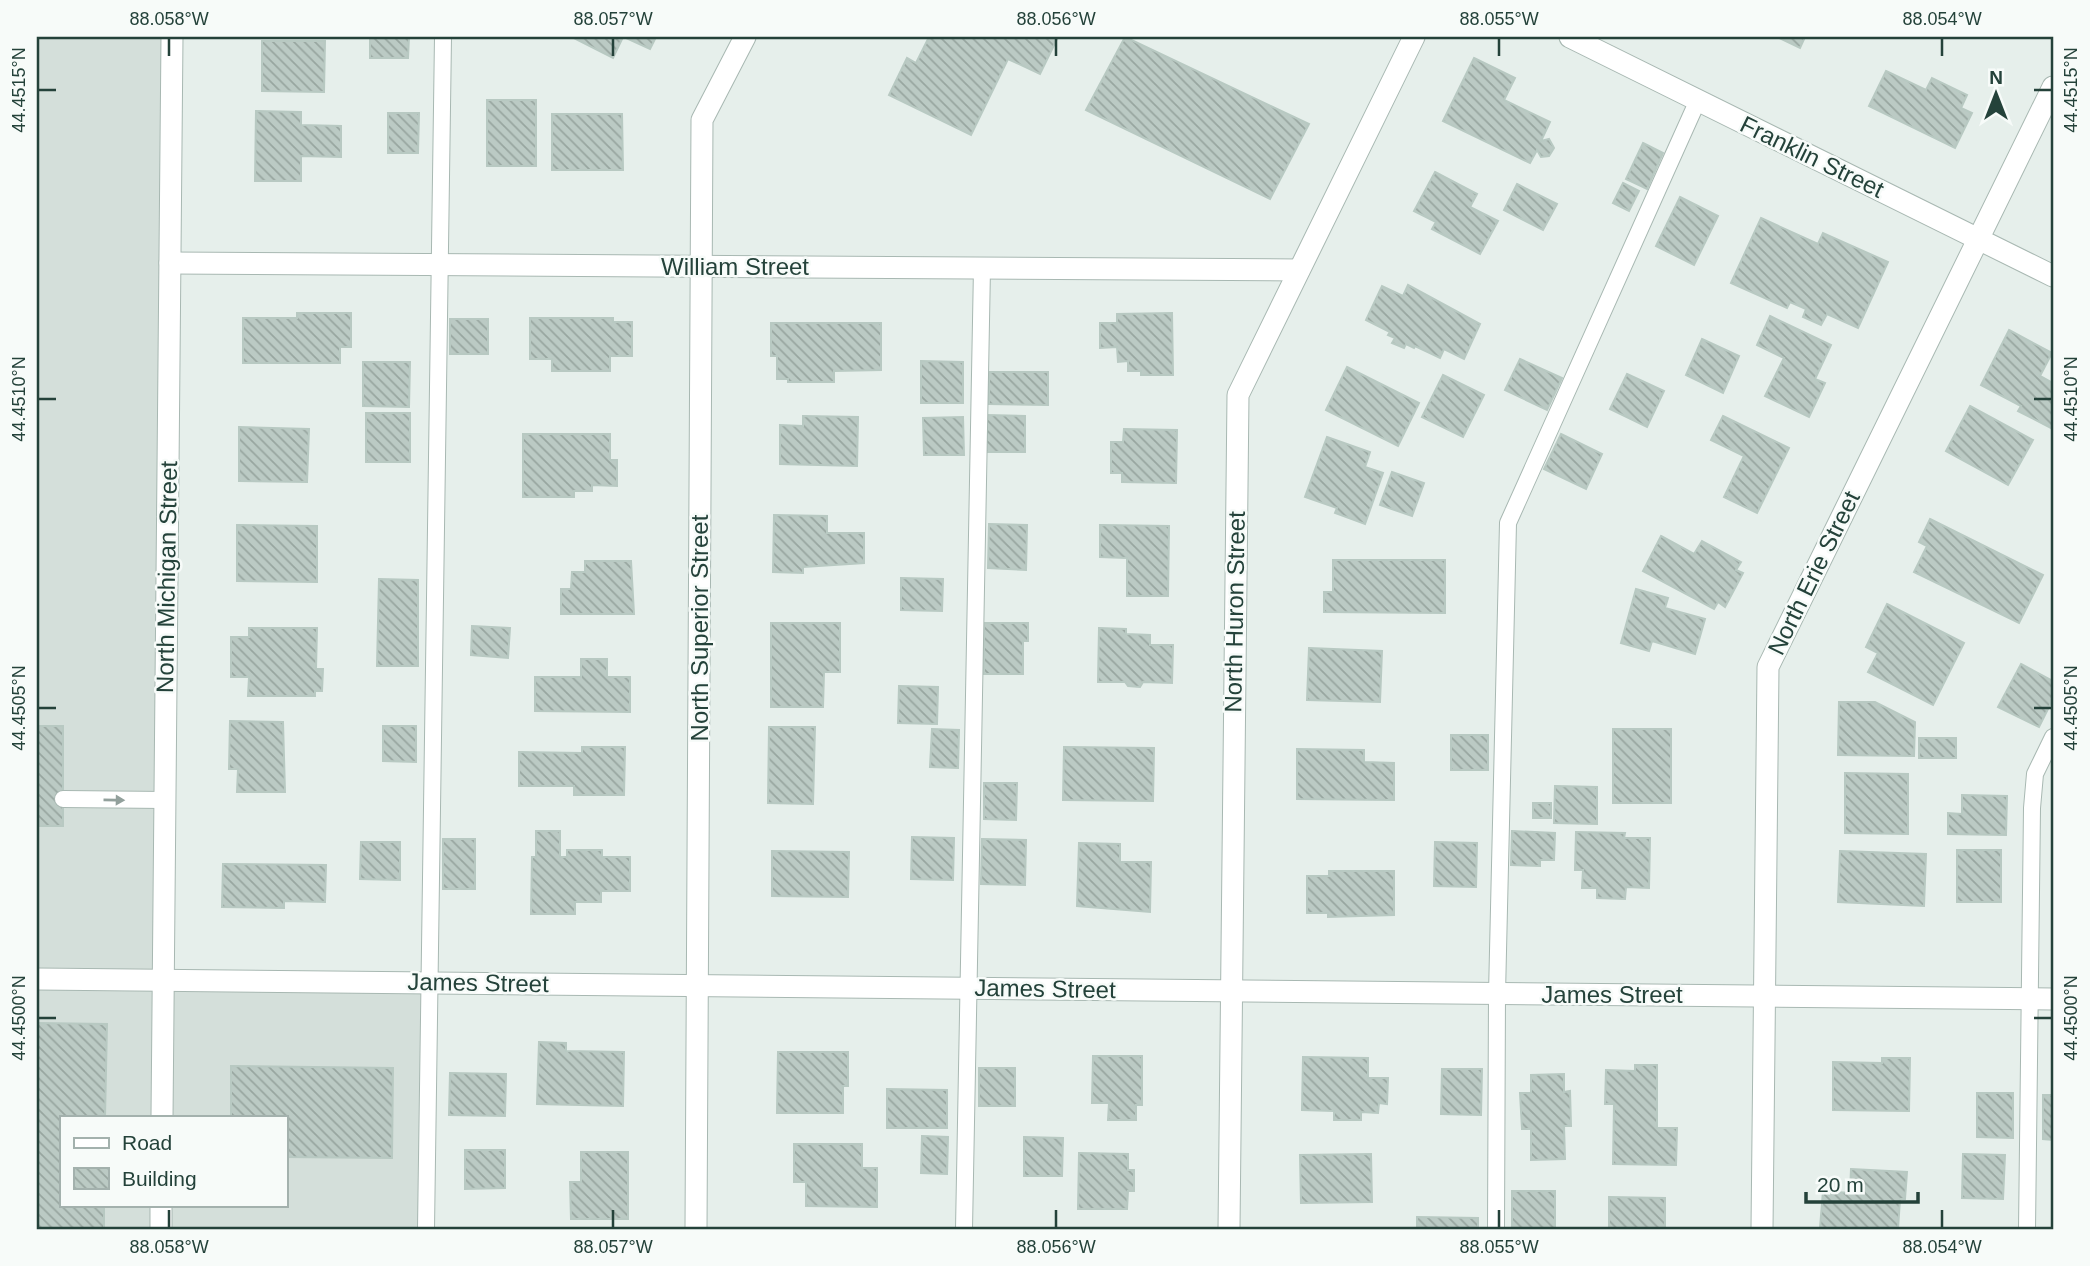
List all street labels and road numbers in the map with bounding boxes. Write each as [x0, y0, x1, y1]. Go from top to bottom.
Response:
street label: Franklin Street [1736, 110, 1889, 203]
street label: William Street [661, 253, 809, 280]
street label: North Michigan Street [151, 460, 182, 693]
street label: North Erie Street [1762, 486, 1865, 659]
street label: North Huron Street [1219, 511, 1250, 713]
street label: North Superior Street [686, 514, 713, 741]
street label: James Street [407, 968, 549, 997]
street label: James Street [974, 974, 1116, 1003]
street label: James Street [1541, 981, 1683, 1008]

